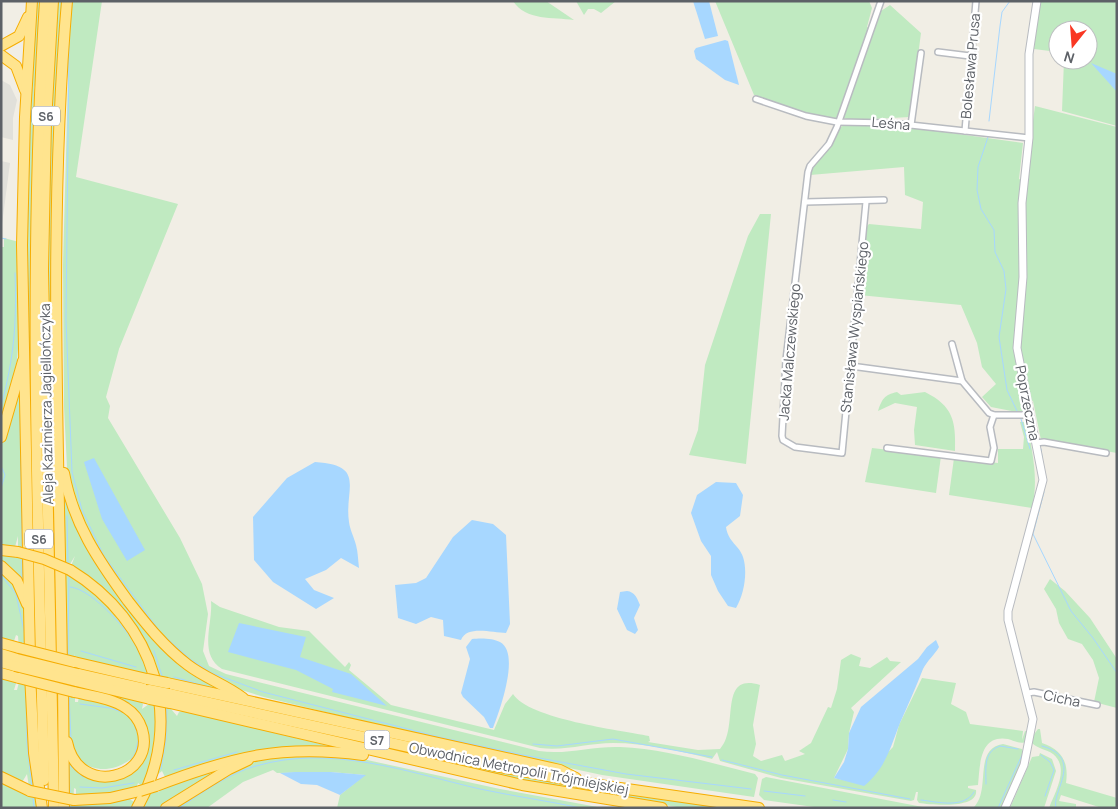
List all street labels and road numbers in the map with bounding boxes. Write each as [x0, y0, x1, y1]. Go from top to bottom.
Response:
street label: Bolesława Prusa [956, 12, 984, 120]
road number: S6 [32, 106, 60, 125]
street label: Leśna [871, 112, 911, 134]
street label: Stanisława Wyspiańskiego [836, 240, 872, 414]
street label: Jacka Malczewskiego [774, 283, 804, 421]
street label: Aleja Kazimierza Jagiellończyka [35, 303, 57, 505]
street label: Poprzeczna [1011, 364, 1045, 442]
road number: S6 [25, 530, 53, 548]
street label: Cicha [1042, 685, 1082, 711]
road number: S7 [364, 730, 390, 750]
street label: Obwodnica Metropolii Trójmiejskiej [408, 737, 630, 799]

